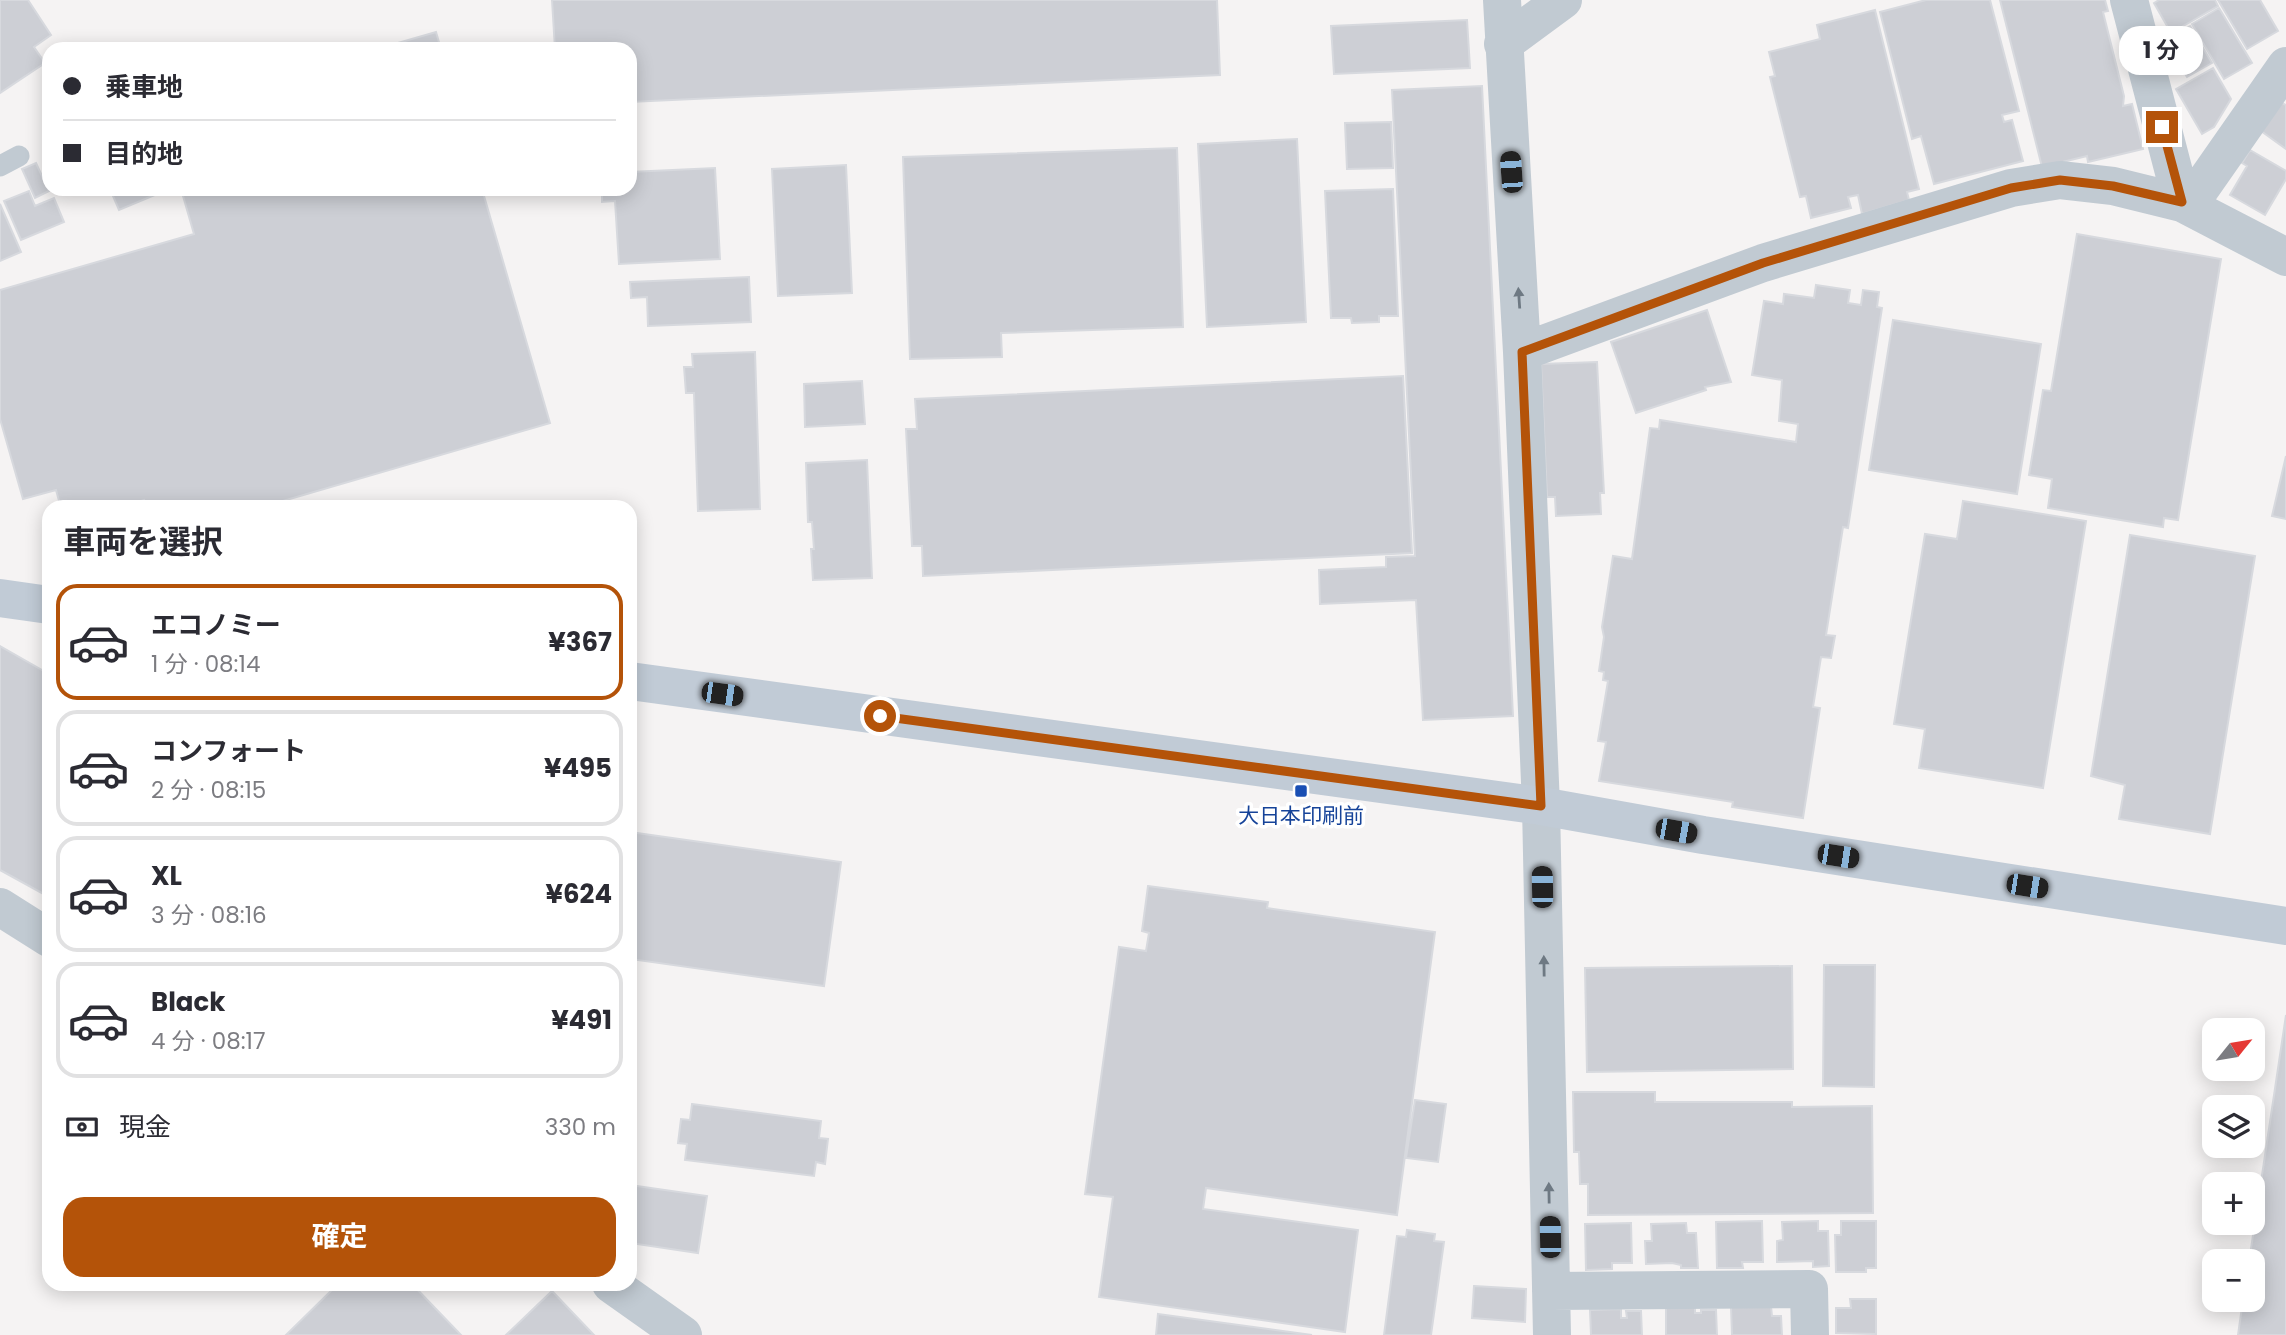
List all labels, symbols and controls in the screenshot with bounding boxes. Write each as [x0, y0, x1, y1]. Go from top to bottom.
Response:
callout: 1 分 [2120, 25, 2204, 74]
text: 1 分 [2143, 34, 2179, 66]
text: 乗車地 [105, 69, 183, 105]
route end [2146, 111, 2178, 143]
text: 目的地 [105, 136, 183, 172]
car [1500, 150, 1523, 194]
one-way arrow [1513, 286, 1524, 308]
text: 車両を選択 [63, 519, 223, 564]
text: エコノミー [151, 607, 281, 643]
icon: car [67, 611, 130, 674]
text: ¥367 [548, 624, 612, 660]
text: 1 分 · 08:14 [151, 648, 260, 680]
car [700, 681, 745, 707]
route start [864, 700, 896, 732]
text: コンフォート [151, 733, 306, 769]
icon: car [67, 737, 130, 800]
text: ¥495 [544, 750, 612, 786]
text: 2 分 · 08:15 [151, 774, 266, 806]
marker: 大日本印刷前 [1293, 783, 1309, 799]
place label: 大日本印刷前 [1238, 801, 1364, 830]
car [1654, 817, 1699, 845]
car [1816, 842, 1861, 870]
text: XL [151, 858, 182, 894]
icon: car [67, 863, 130, 926]
car [1532, 866, 1553, 908]
car [2005, 872, 2050, 900]
text: ¥624 [546, 876, 612, 912]
text: 3 分 · 08:16 [151, 899, 267, 931]
one-way arrow [1539, 955, 1550, 977]
text: Black [151, 984, 225, 1020]
icon: car [67, 989, 130, 1052]
text: ¥491 [551, 1002, 612, 1038]
north arrow [2202, 1018, 2264, 1082]
map controls [2202, 1018, 2265, 1312]
text: 4 分 · 08:17 [151, 1025, 266, 1057]
button: layers [2202, 1095, 2265, 1158]
icon: cash [63, 1108, 101, 1146]
text: 現金 [119, 1109, 171, 1145]
text: 330 m [545, 1111, 616, 1143]
button: + [2202, 1172, 2265, 1235]
one-way arrow [1544, 1182, 1555, 1204]
button: 確定 [63, 1197, 616, 1277]
car [1540, 1216, 1561, 1258]
button: − [2202, 1249, 2265, 1312]

